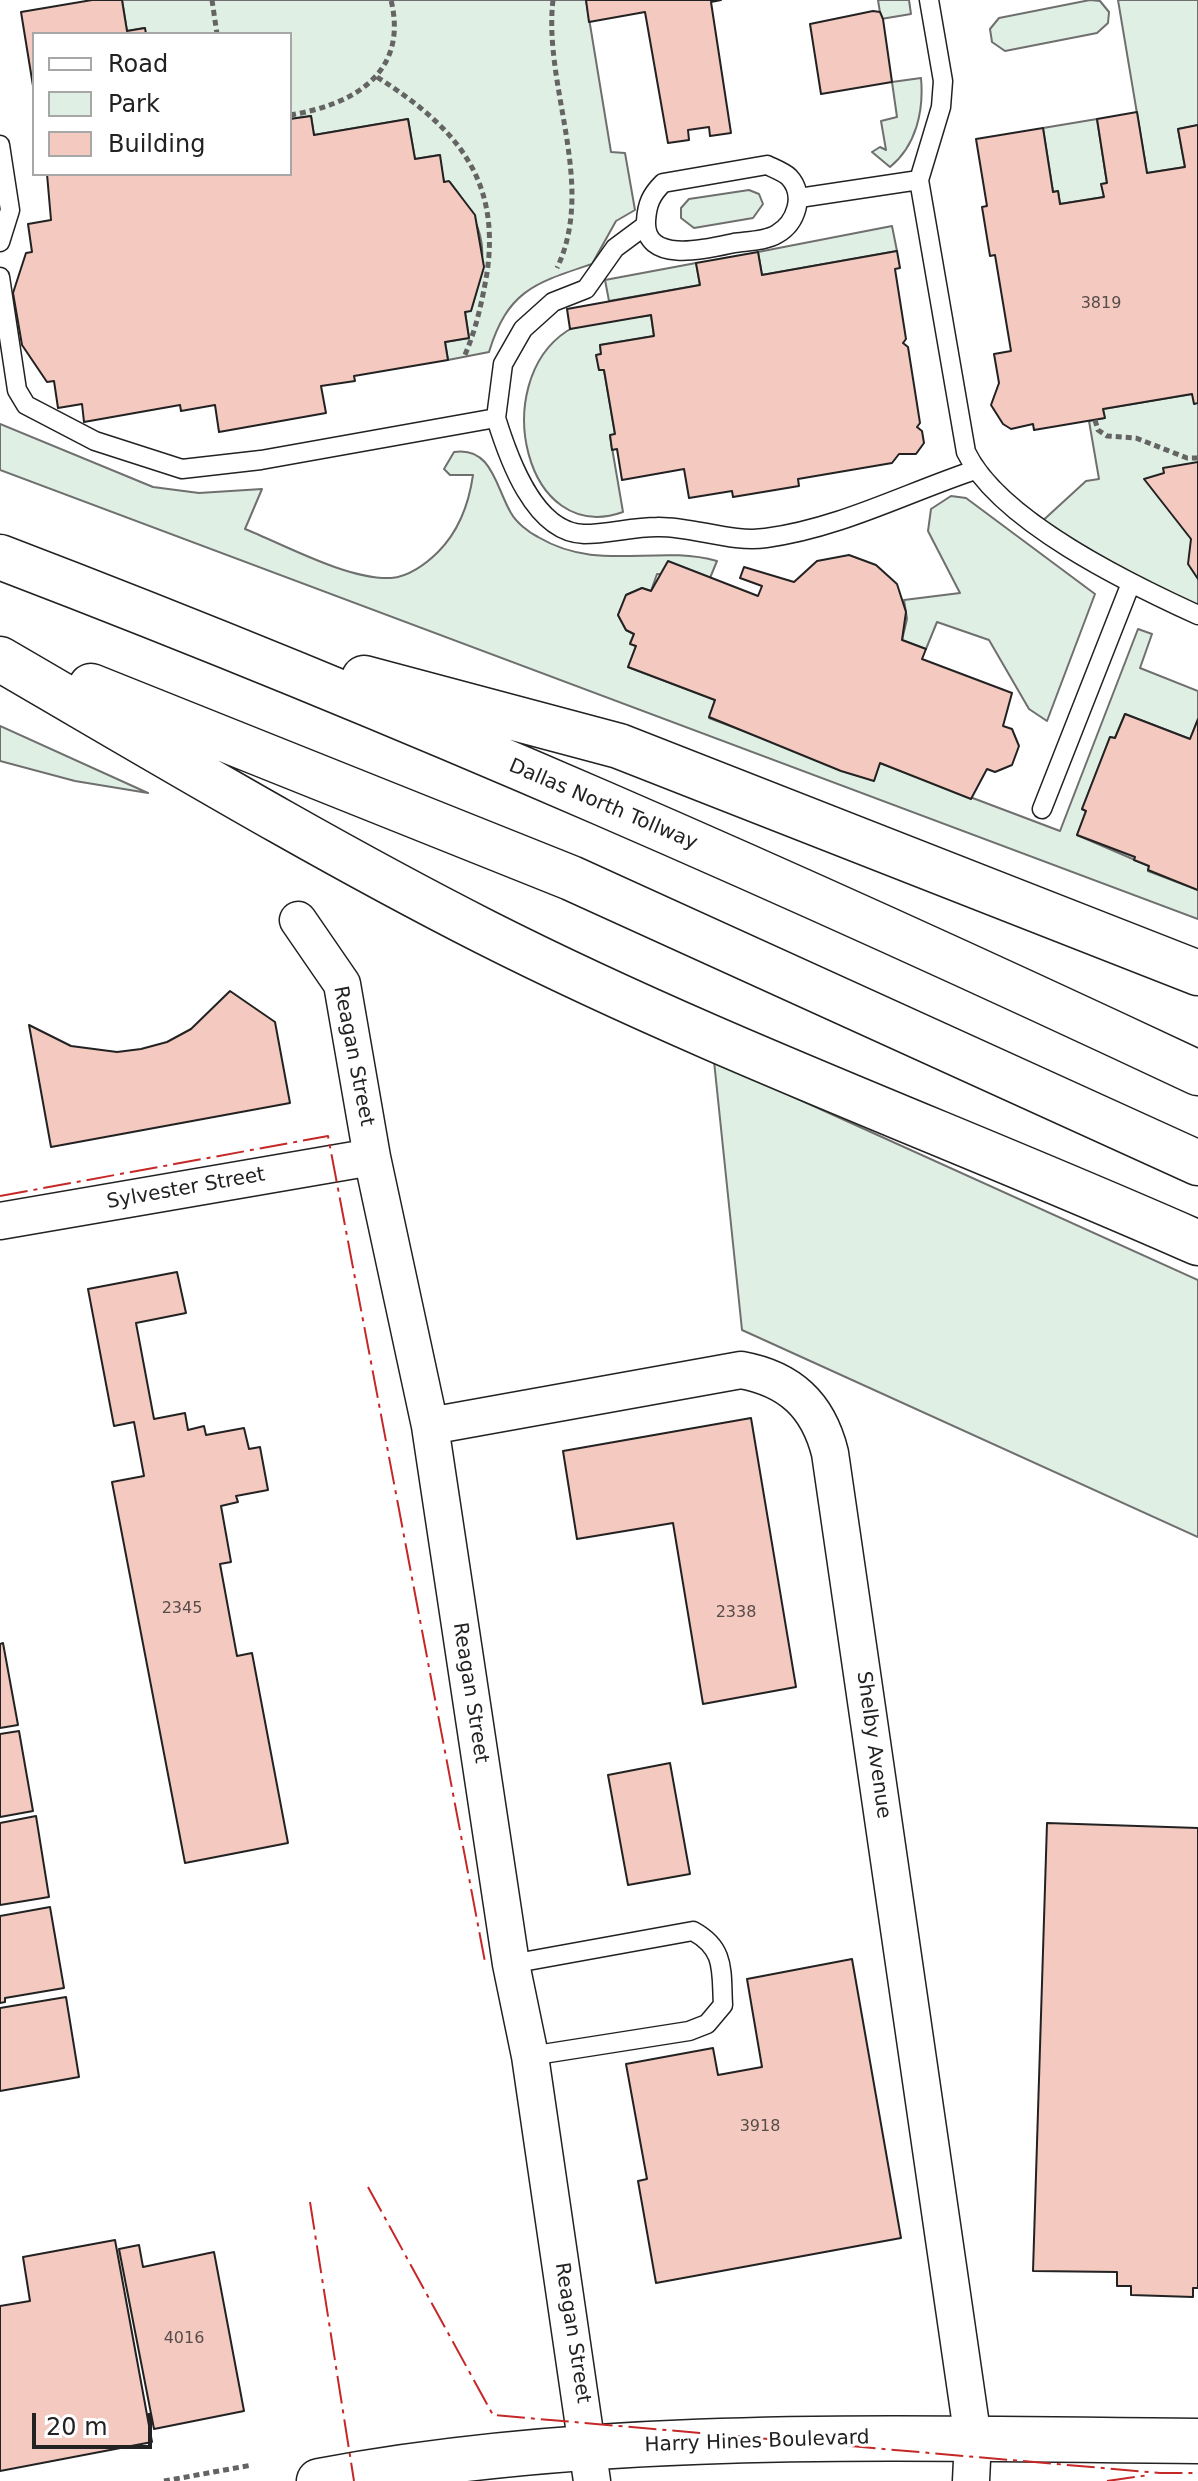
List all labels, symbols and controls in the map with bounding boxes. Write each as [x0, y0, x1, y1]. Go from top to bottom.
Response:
legend [32, 32, 292, 176]
text: Road [108, 50, 168, 78]
text: Park [108, 90, 160, 118]
text: Building [108, 130, 205, 158]
house number: 3819 [1081, 294, 1121, 314]
street label: Dallas North Tollway [505, 754, 701, 856]
street label: Reagan Street [328, 984, 378, 1128]
street label: Sylvester Street [105, 1163, 267, 1215]
house number: 2345 [162, 1599, 202, 1619]
house number: 2338 [716, 1603, 756, 1623]
street label: Reagan Street [447, 1621, 493, 1765]
street label: Shelby Avenue [851, 1670, 895, 1820]
house number: 3918 [740, 2117, 780, 2137]
street label: Reagan Street [549, 2261, 595, 2405]
house number: 4016 [164, 2329, 204, 2349]
scale bar [36, 2397, 156, 2447]
text: 20 m [46, 2413, 108, 2441]
street label: Harry Hines Boulevard [644, 2426, 870, 2458]

